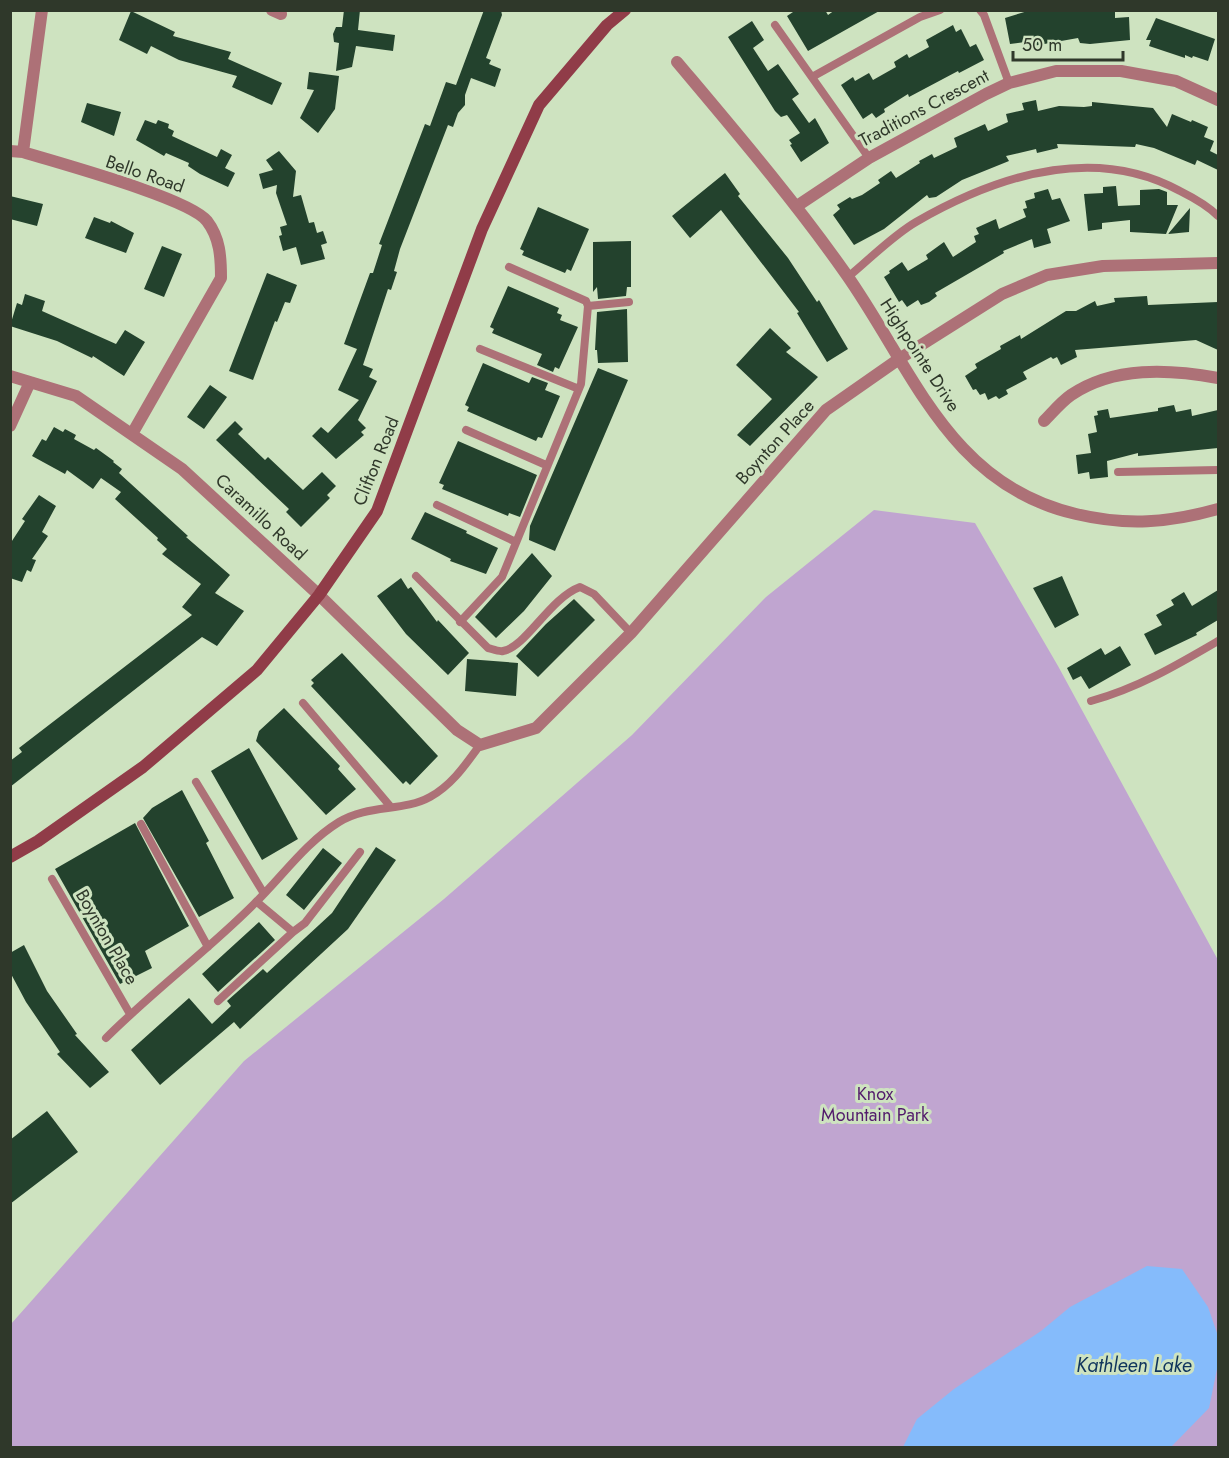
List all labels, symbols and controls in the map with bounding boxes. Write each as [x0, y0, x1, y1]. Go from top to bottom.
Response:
scale bar [1013, 24, 1122, 62]
text: 50 m [1022, 32, 1062, 58]
street label: Traditions Crescent [854, 62, 994, 153]
street label: Bello Road [102, 148, 188, 200]
street label: Highpointe Drive [874, 293, 966, 417]
street label: Boynton Place [730, 394, 820, 490]
street label: Clifton Road [346, 412, 406, 510]
street label: Caramillo Road [209, 468, 313, 566]
street label: Boynton Place [69, 884, 145, 990]
park label: Knox Mountain Park [821, 1081, 929, 1128]
water label: Kathleen Lake [1076, 1351, 1192, 1380]

